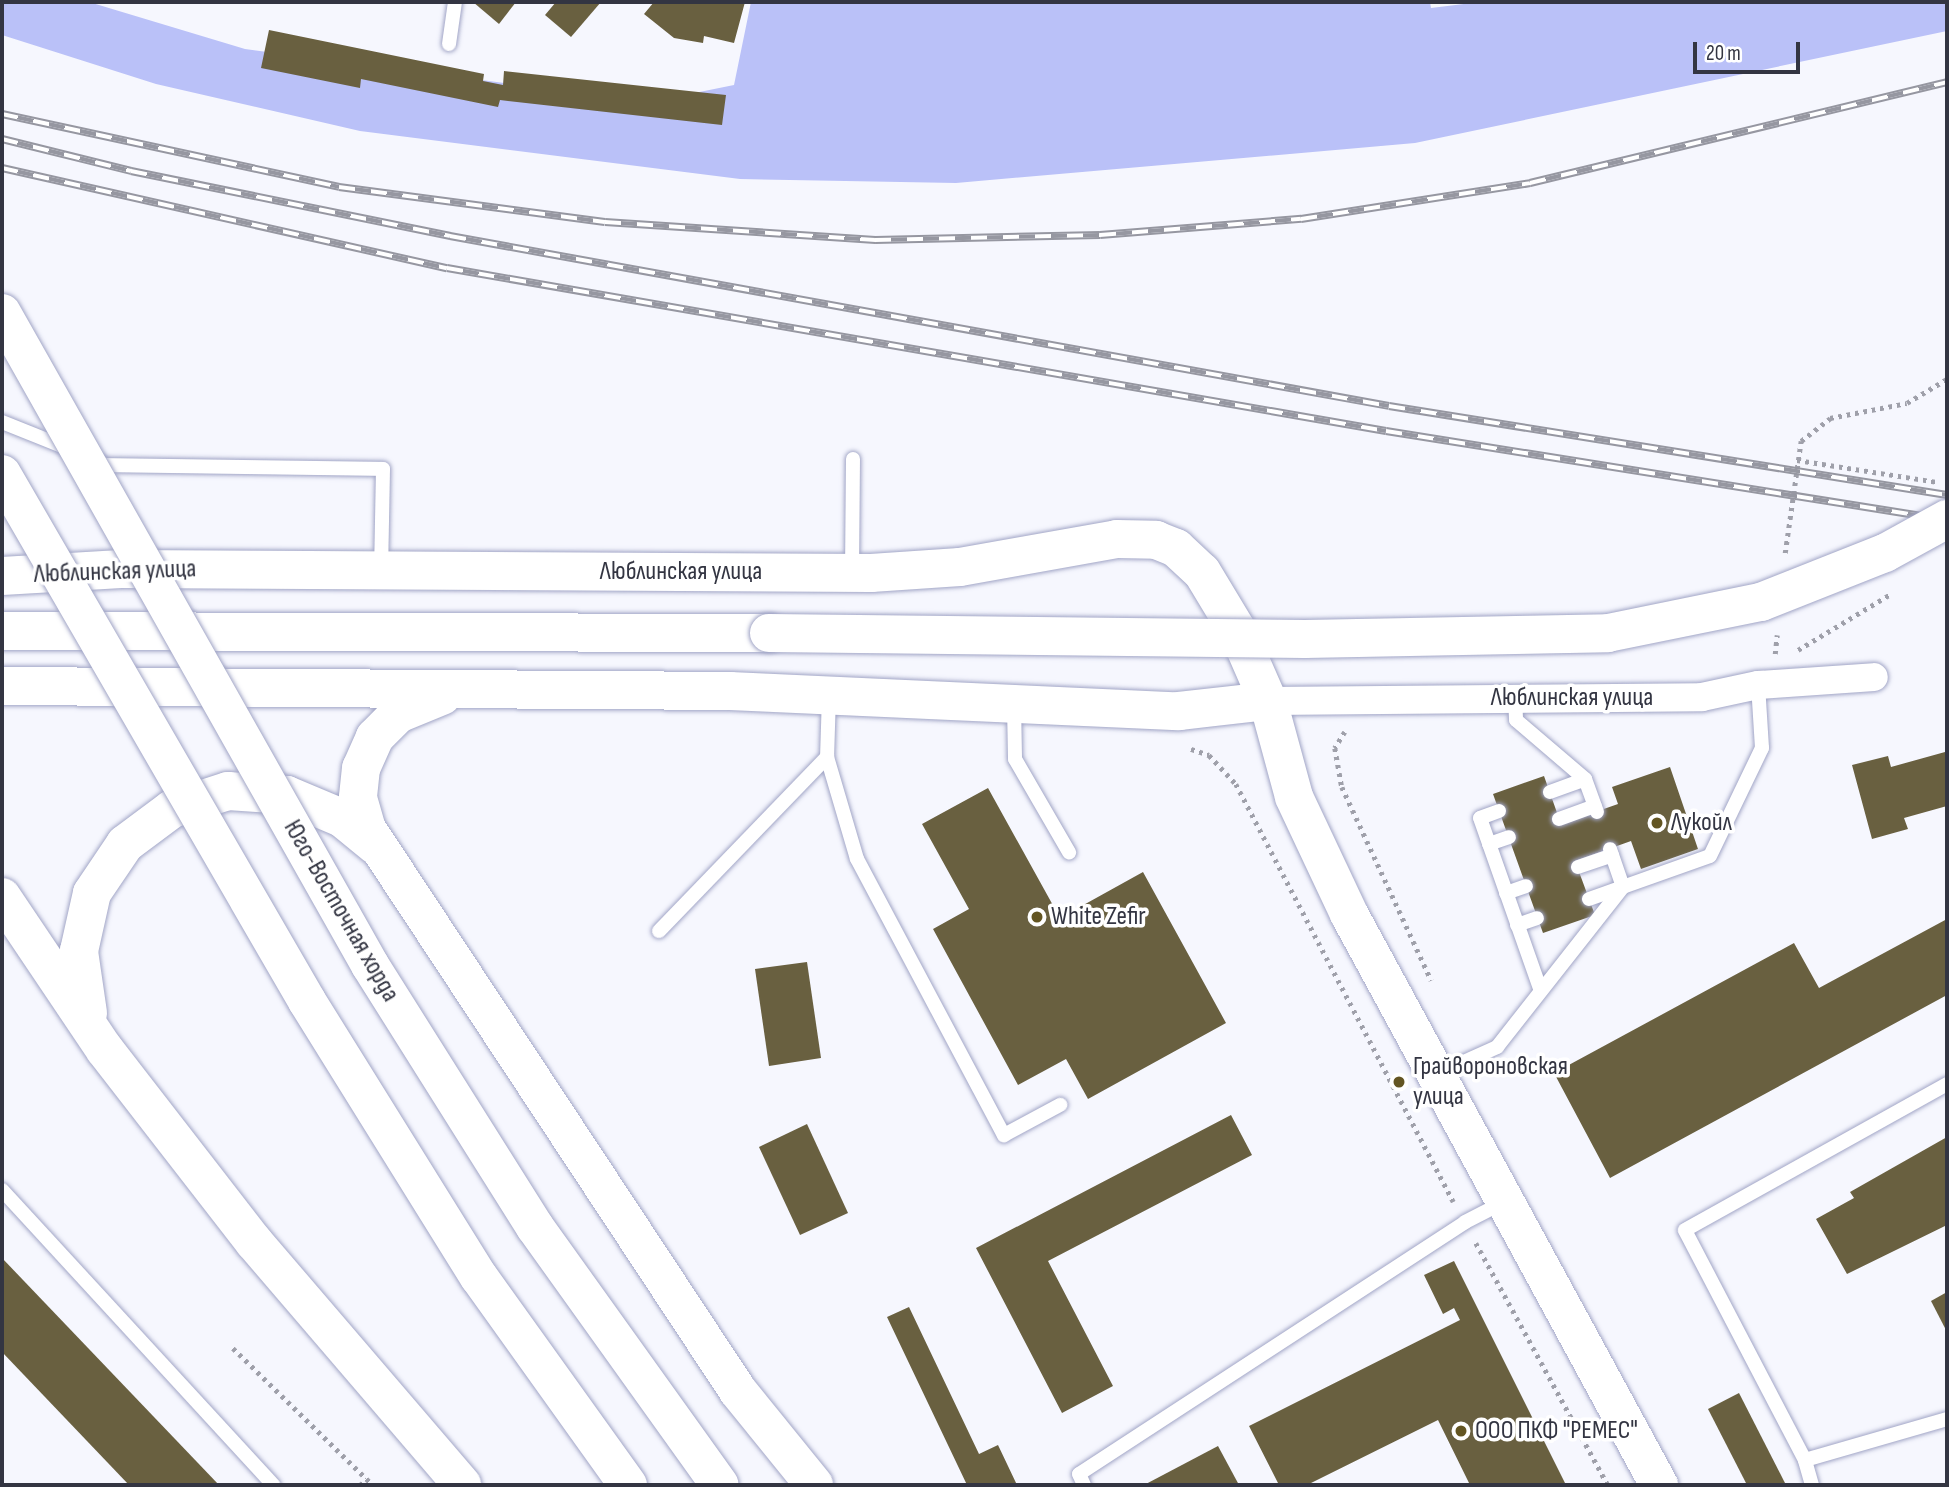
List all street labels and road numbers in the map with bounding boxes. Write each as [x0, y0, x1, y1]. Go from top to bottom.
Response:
street label: Люблинская улица [33, 554, 197, 590]
street label: Люблинская улица [600, 556, 762, 588]
street label: Люблинская улица [1491, 682, 1653, 714]
street label: Юго-Восточная хорда [276, 815, 406, 1007]

